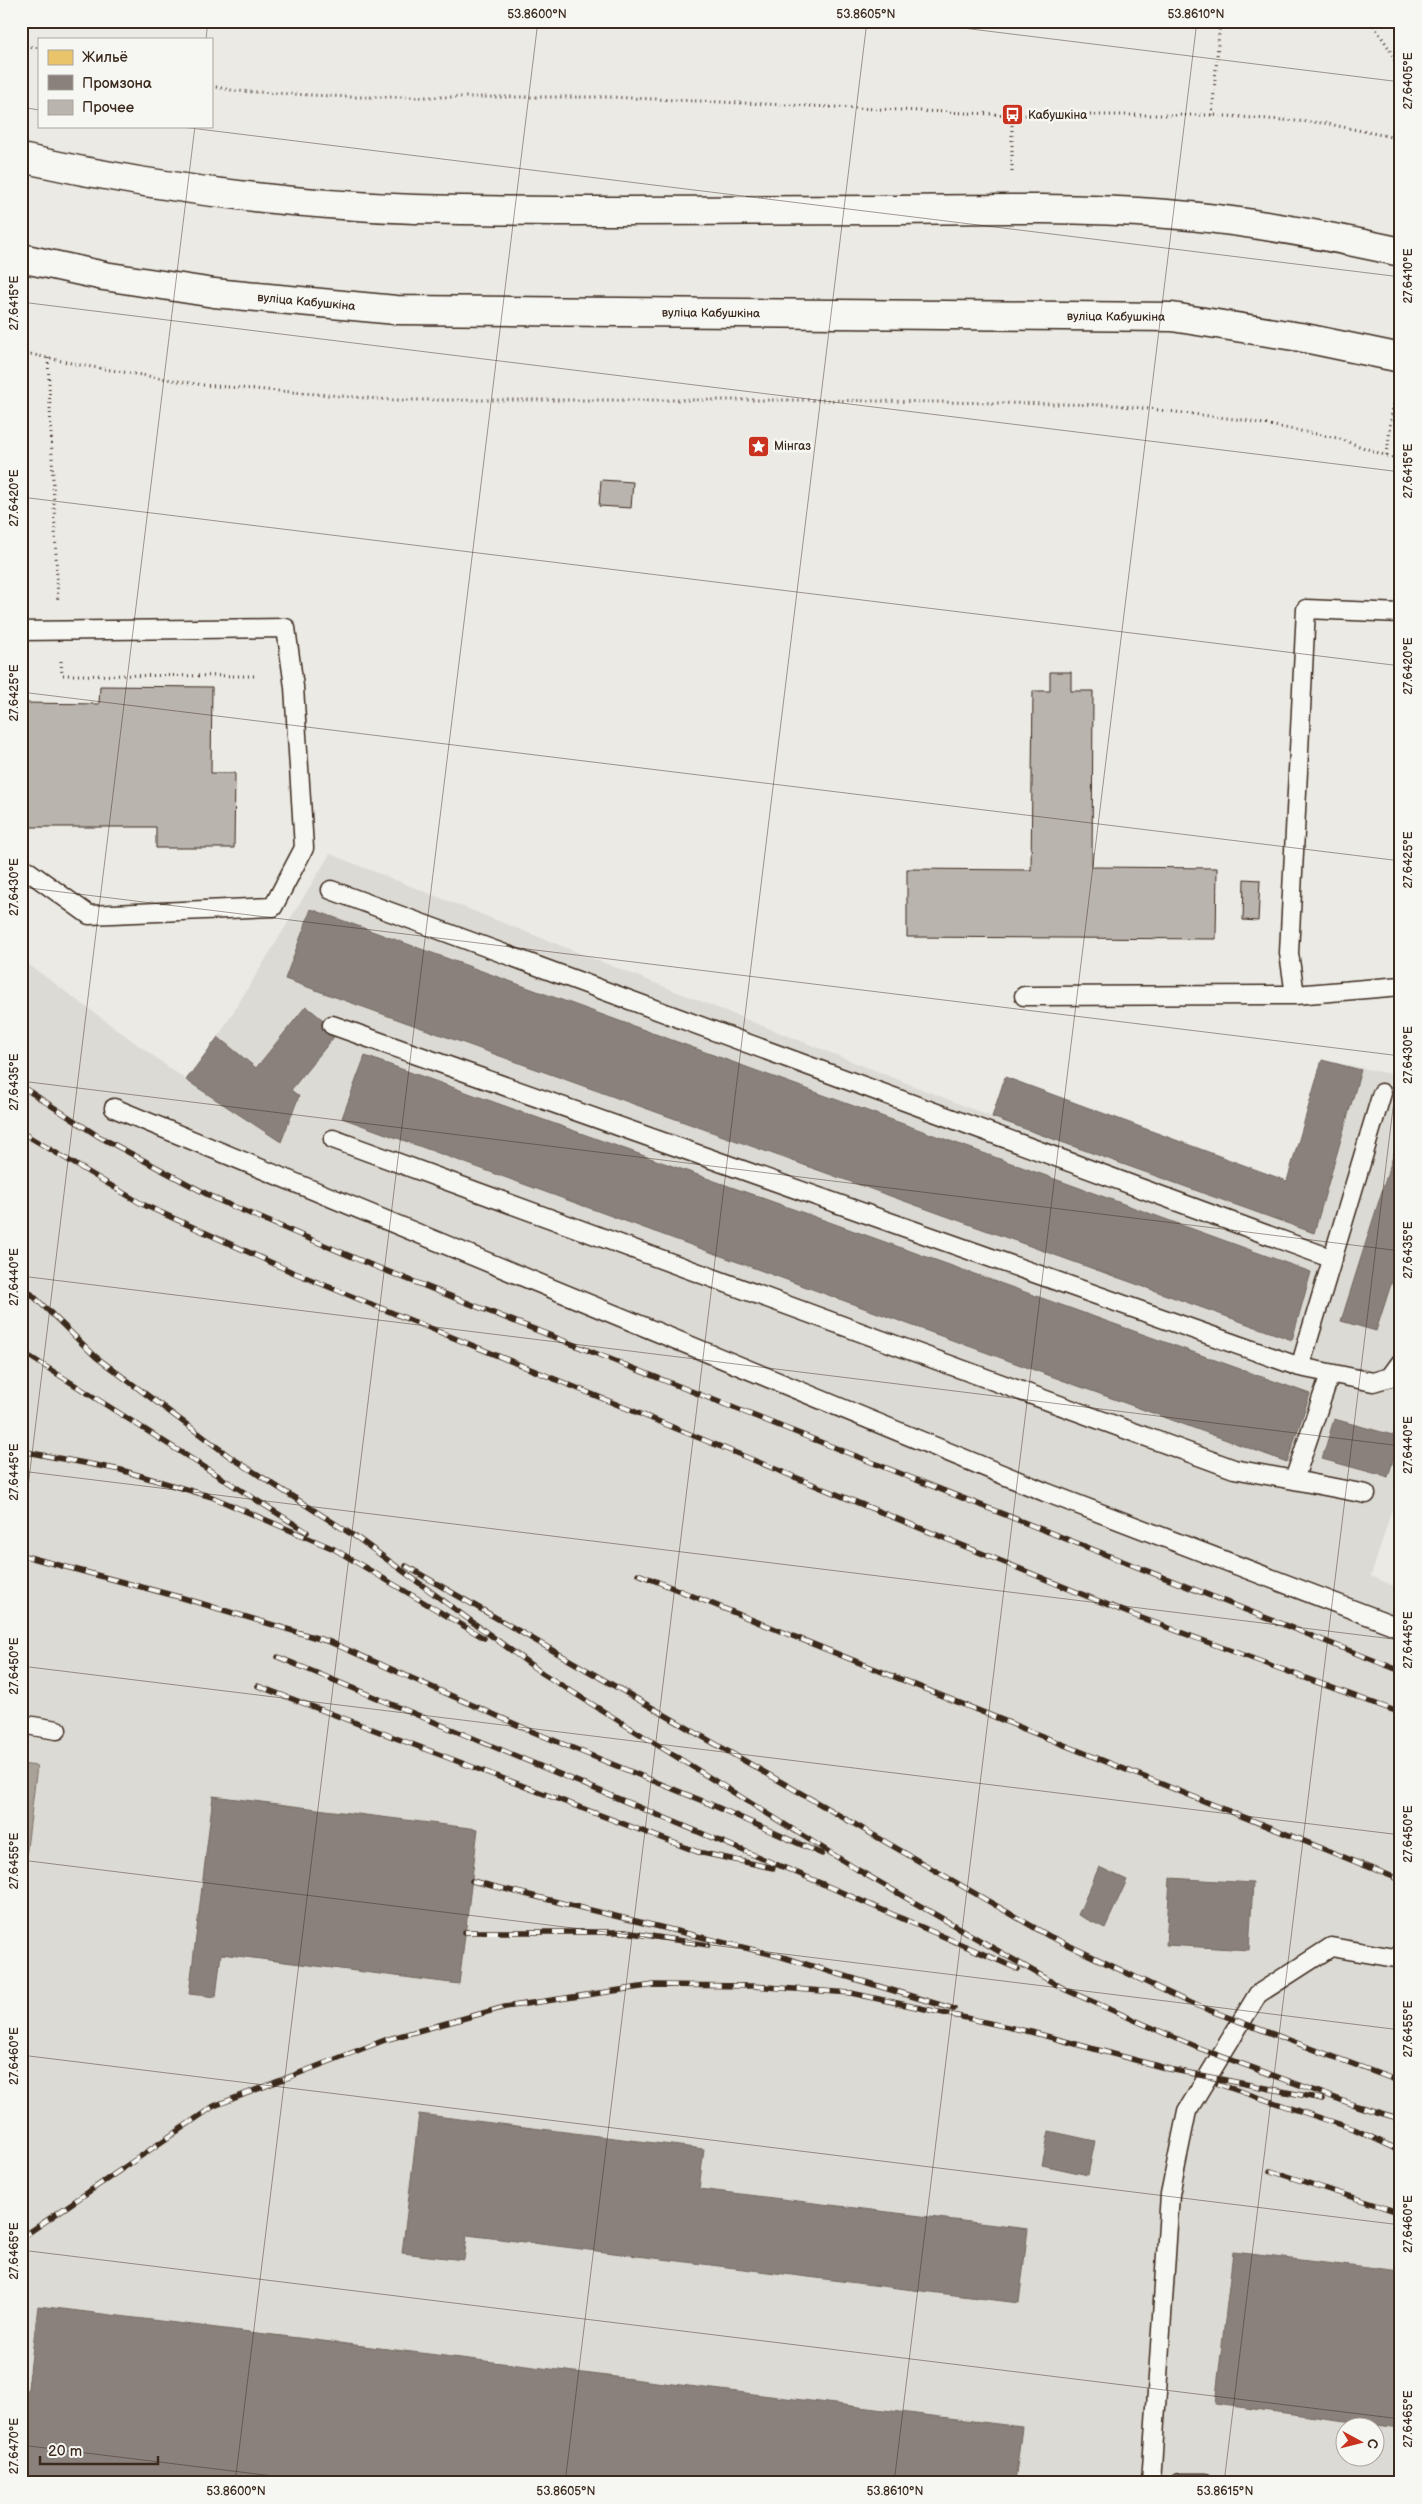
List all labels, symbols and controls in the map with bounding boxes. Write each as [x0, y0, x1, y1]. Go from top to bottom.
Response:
text: 53.8600°N [507, 7, 567, 22]
text: 53.8605°N [836, 7, 896, 22]
text: 53.8610°N [1167, 7, 1225, 22]
legend [38, 38, 212, 128]
text: Жильё [82, 48, 128, 67]
text: 27.6405°E [1401, 52, 1416, 110]
text: Промзона [82, 74, 152, 93]
text: Прочее [82, 98, 134, 117]
bus stop icon: Кабушкіна [1000, 103, 1024, 127]
place label: Кабушкіна [1028, 108, 1087, 123]
text: 27.6410°E [1401, 248, 1416, 304]
text: 27.6415°E [7, 276, 22, 330]
street label: вуліца Кабушкіна [257, 290, 356, 314]
street label: вуліца Кабушкіна [662, 305, 760, 321]
street label: вуліца Кабушкіна [1067, 309, 1165, 325]
place icon: Мінгаз [746, 434, 770, 458]
place label: Мінгаз [774, 439, 811, 454]
text: 27.6415°E [1401, 444, 1416, 498]
text: 27.6420°E [7, 469, 22, 527]
text: 27.6420°E [1401, 637, 1416, 695]
text: 27.6425°E [7, 664, 22, 722]
text: 27.6425°E [1401, 831, 1416, 889]
text: 27.6430°E [7, 858, 22, 916]
text: 27.6430°E [1401, 1026, 1416, 1084]
text: 27.6435°E [7, 1053, 22, 1111]
text: 27.6435°E [1401, 1221, 1416, 1279]
text: 27.6440°E [7, 1248, 22, 1306]
text: 27.6440°E [1401, 1416, 1416, 1474]
text: 27.6445°E [7, 1443, 22, 1501]
text: 27.6445°E [1401, 1611, 1416, 1669]
text: 27.6450°E [7, 1637, 22, 1695]
text: 27.6450°E [1401, 1805, 1416, 1863]
text: 27.6455°E [7, 1832, 22, 1890]
text: 27.6455°E [1401, 2000, 1416, 2058]
text: 27.6460°E [7, 2027, 22, 2085]
text: 27.6460°E [1401, 2195, 1416, 2253]
text: 27.6465°E [7, 2222, 22, 2280]
text: 27.6465°E [1401, 2390, 1416, 2448]
north arrow [1334, 2416, 1384, 2466]
text: 27.6470°E [7, 2418, 22, 2474]
scale bar [40, 2434, 158, 2466]
text: С [1363, 2438, 1381, 2450]
text: 20 m [48, 2442, 82, 2461]
text: 53.8600°N [206, 2484, 266, 2499]
text: 53.8605°N [536, 2484, 596, 2499]
text: 53.8610°N [866, 2484, 924, 2499]
text: 53.8615°N [1197, 2484, 1253, 2499]

